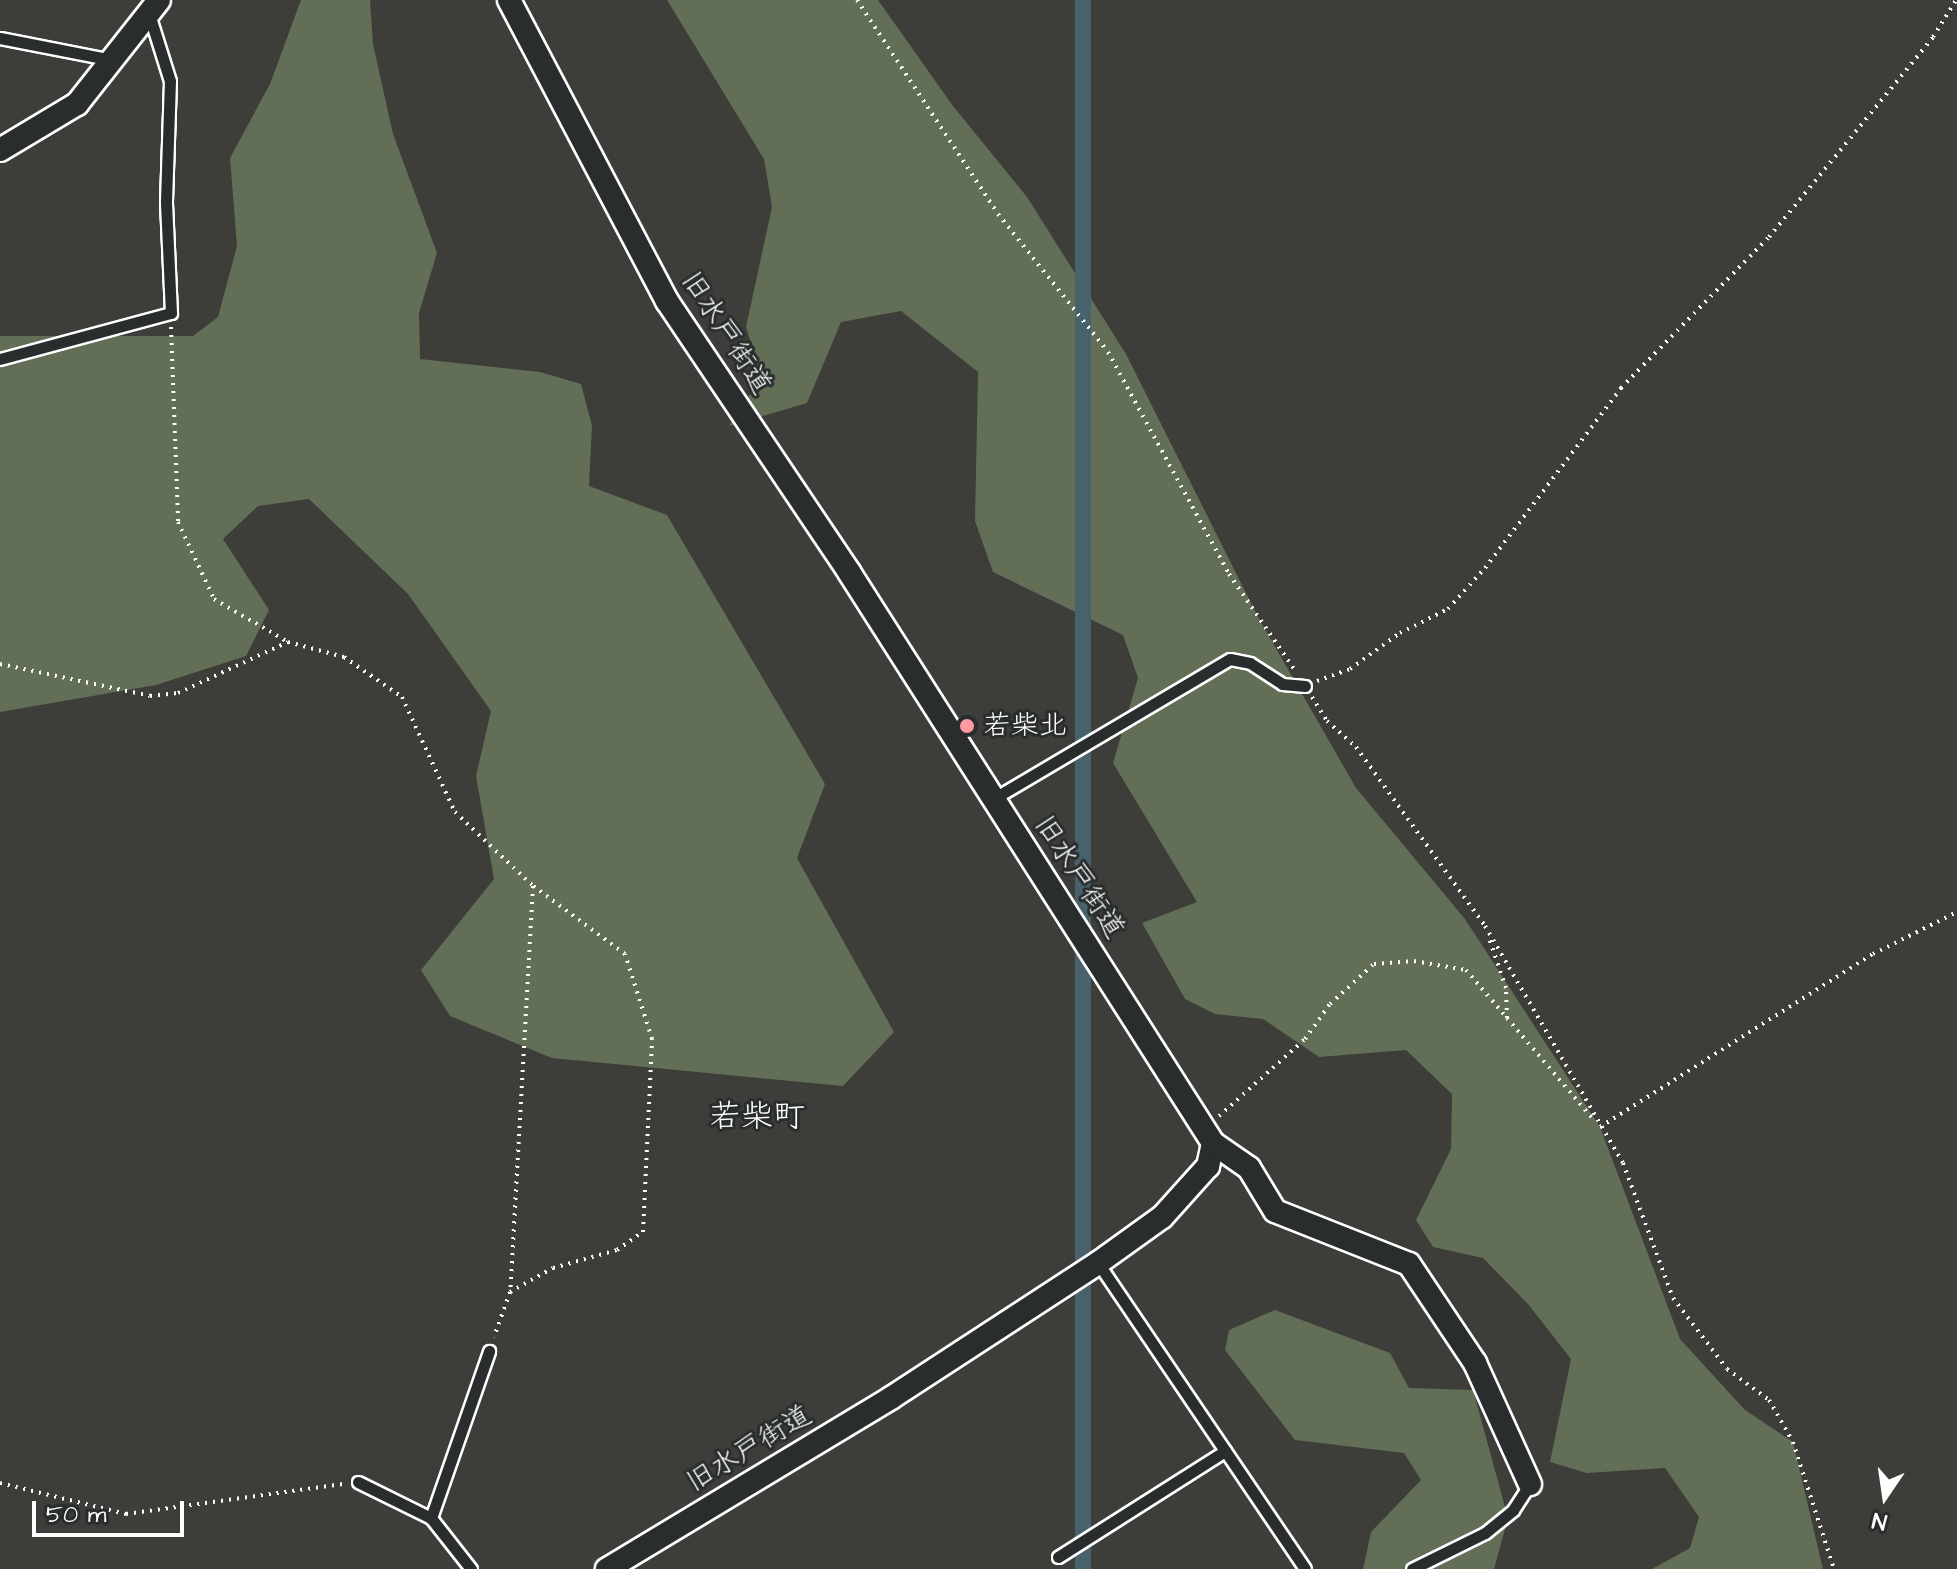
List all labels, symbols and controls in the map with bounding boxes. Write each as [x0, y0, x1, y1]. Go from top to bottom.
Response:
street label: 旧水戸街道 [674, 265, 778, 401]
place label: 若柴北 [983, 709, 1067, 743]
marker: 若柴北 [958, 717, 976, 735]
street label: 旧水戸街道 [1027, 809, 1131, 945]
district label: 若柴町 [709, 1098, 805, 1136]
street label: 旧水戸街道 [680, 1399, 818, 1499]
north arrow [1845, 1457, 1925, 1537]
scale bar [36, 1485, 188, 1535]
text: 50 m [46, 1498, 106, 1532]
text: N [1869, 1504, 1890, 1538]

